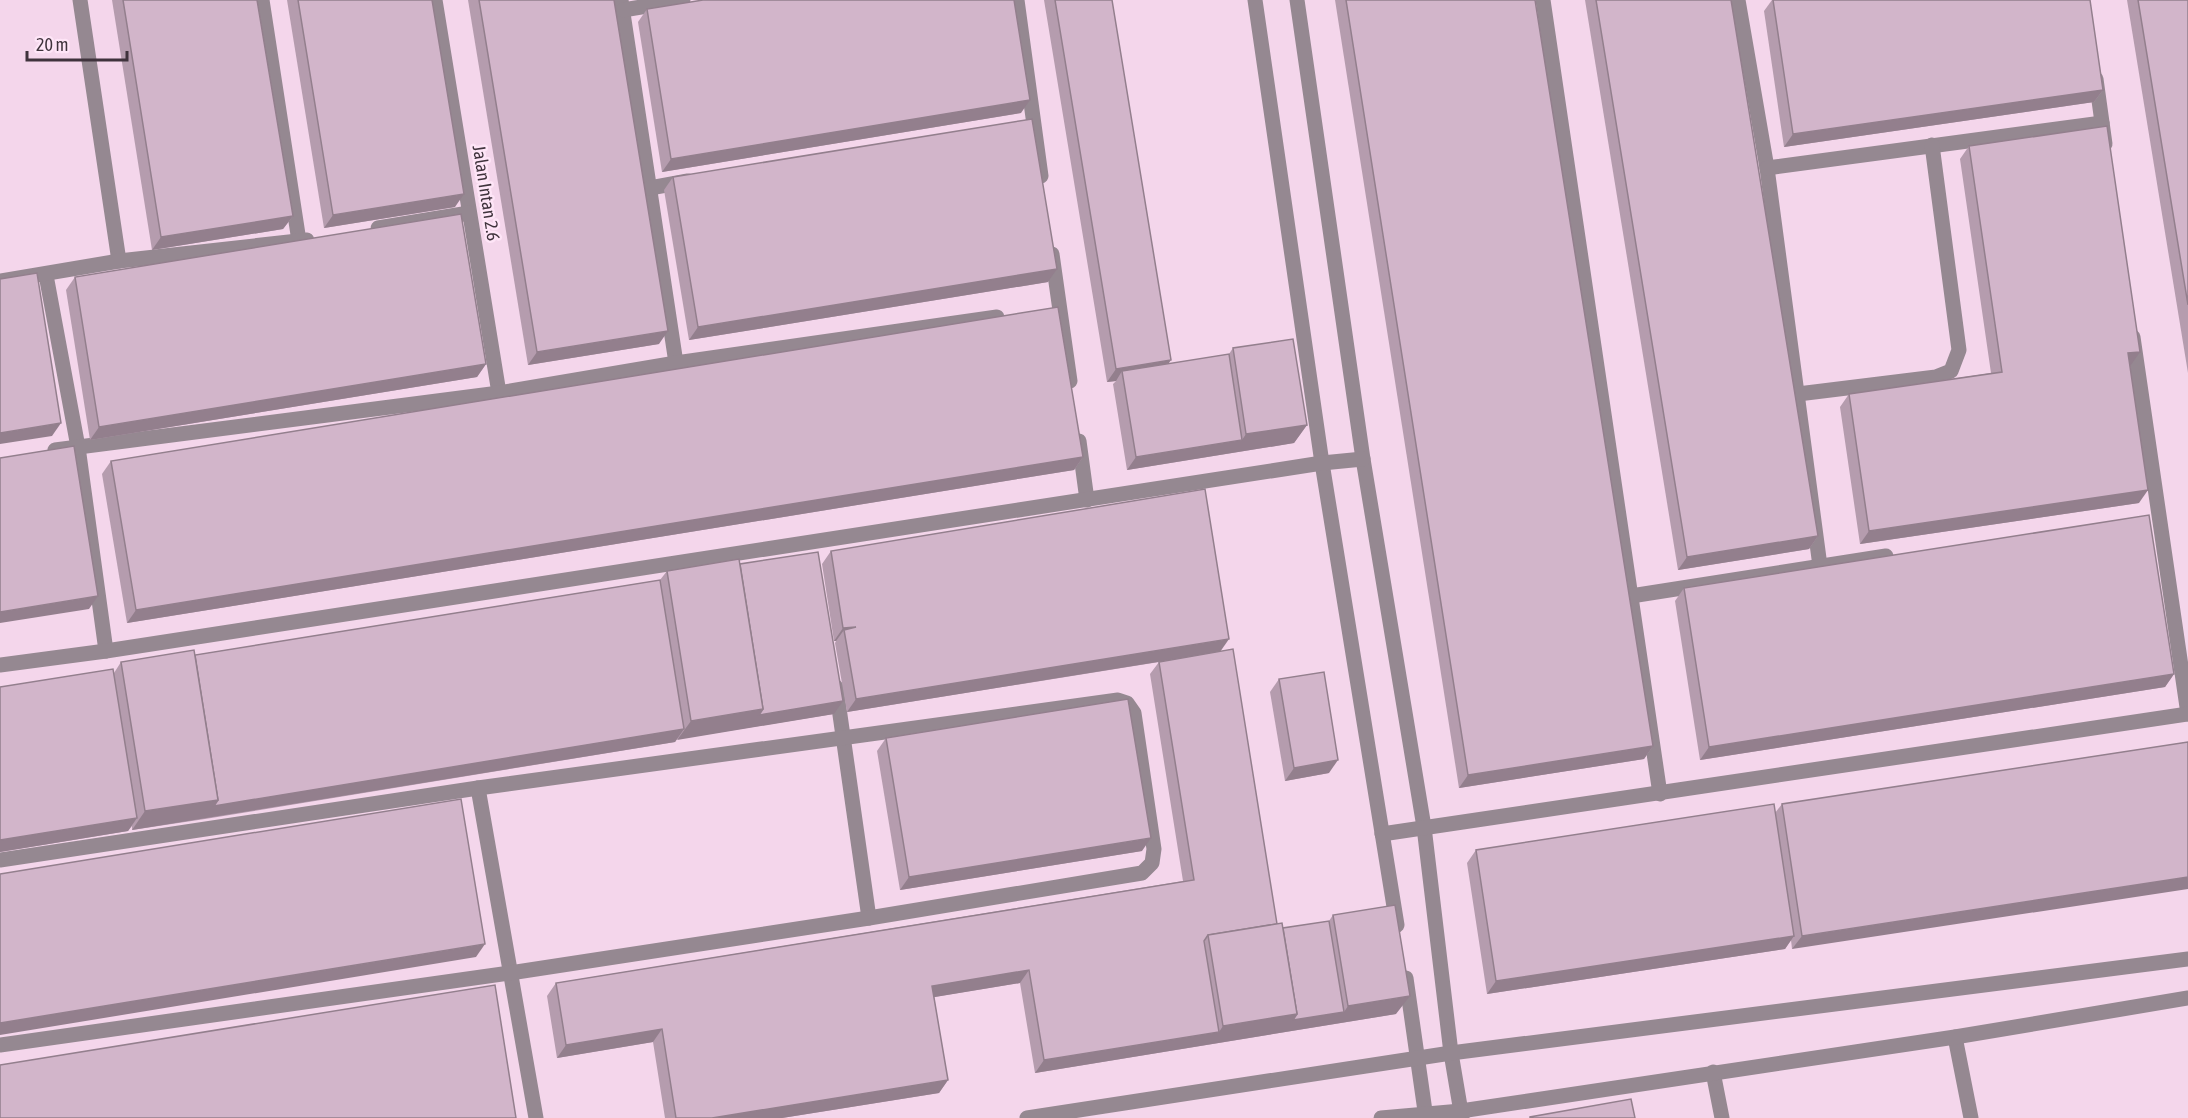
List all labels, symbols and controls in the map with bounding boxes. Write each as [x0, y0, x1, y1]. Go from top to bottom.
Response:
scale bar [27, 24, 128, 62]
text: 20 m [36, 34, 68, 55]
street label: Jalan Intan 2.6 [469, 144, 504, 242]

